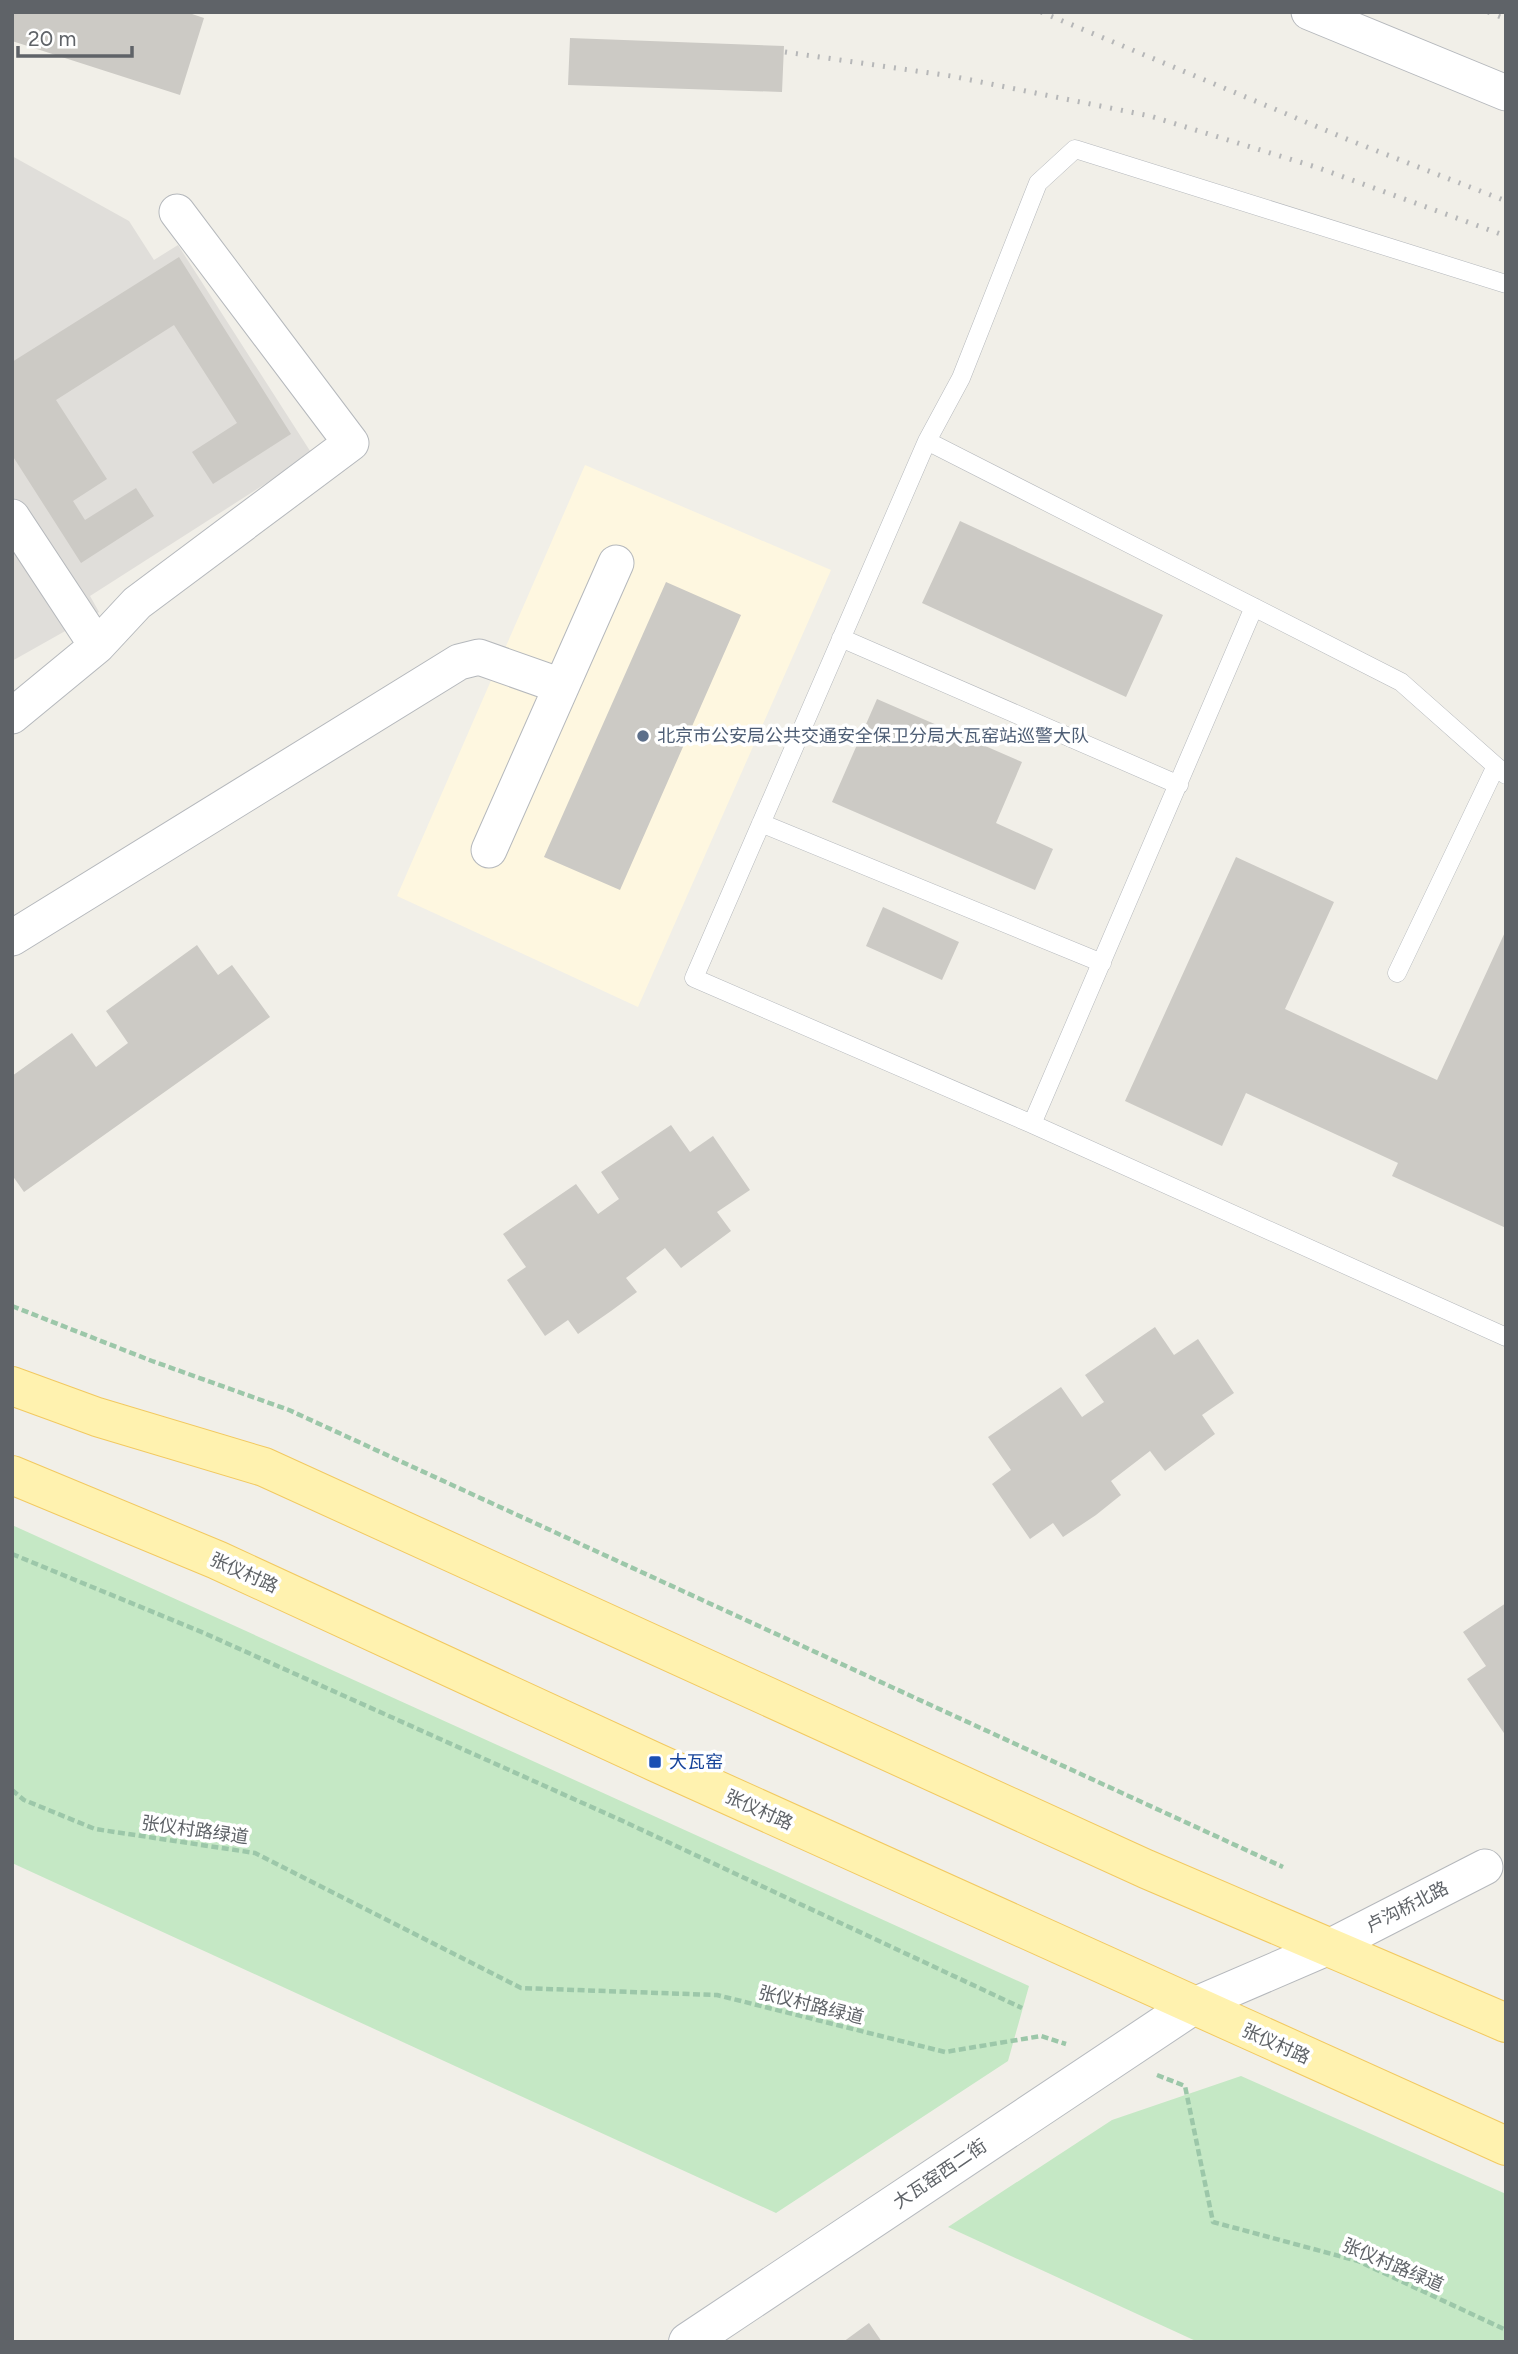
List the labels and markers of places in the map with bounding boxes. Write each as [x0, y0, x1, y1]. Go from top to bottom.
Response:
place label: 北京市公安局公共交通安全保卫分局大瓦窑站巡警大队 [657, 725, 1089, 747]
marker: 北京市公安局公共交通安全保卫分局大瓦窑站巡警大队 [635, 728, 651, 744]
place label: 大瓦窑 [669, 1751, 723, 1773]
marker: 大瓦窑 [647, 1754, 663, 1770]

